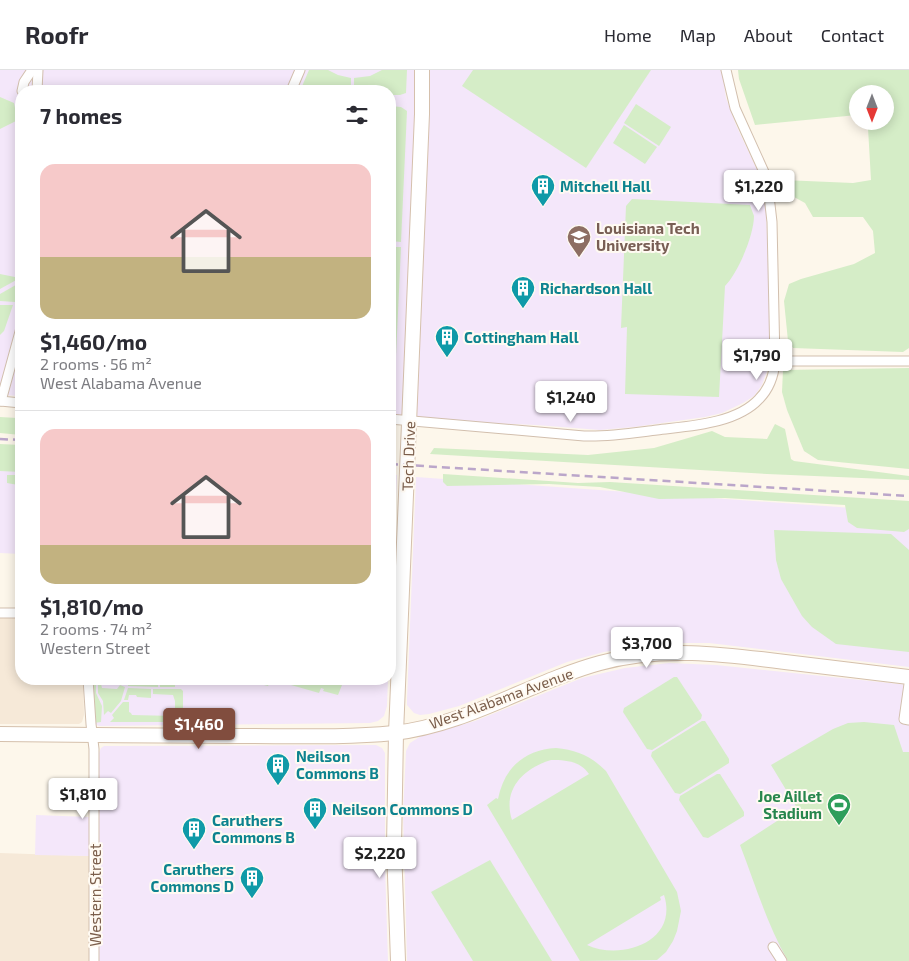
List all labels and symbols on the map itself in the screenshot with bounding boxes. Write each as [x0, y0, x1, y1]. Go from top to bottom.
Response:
north arrow [849, 85, 894, 130]
pin: $1,220 [718, 170, 800, 212]
building icon: Mitchell Hall [530, 173, 556, 207]
place label: Mitchell Hall [560, 177, 651, 195]
place label: Louisiana Tech University [596, 219, 700, 255]
school or university icon: Louisiana Tech University [566, 224, 592, 258]
building icon: Richardson Hall [510, 275, 536, 309]
place label: Richardson Hall [540, 279, 652, 297]
building icon: Cottingham Hall [434, 324, 460, 358]
place label: Cottingham Hall [464, 328, 579, 346]
pin: $1,790 [716, 338, 798, 381]
pin: $1,240 [530, 380, 612, 423]
street label: Tech Drive [398, 421, 418, 491]
pin: $3,700 [606, 626, 688, 669]
street label: West Alabama Avenue [427, 664, 575, 732]
pin: $1,460 [158, 708, 240, 750]
place label: Neilson Commons B [296, 747, 379, 782]
building icon: Neilson Commons B [265, 752, 291, 786]
pin: $1,810 [42, 778, 124, 820]
place label: Joe Aillet Stadium [758, 787, 822, 822]
sports icon: Joe Aillet Stadium [826, 792, 852, 826]
building icon: Neilson Commons D [302, 796, 328, 830]
place label: Neilson Commons D [332, 800, 473, 818]
place label: Caruthers Commons B [212, 811, 295, 846]
building icon: Caruthers Commons B [181, 816, 207, 850]
pin: $2,220 [339, 836, 421, 879]
street label: Western Street [86, 843, 104, 947]
place label: Caruthers Commons D [151, 860, 234, 895]
building icon: Caruthers Commons D [239, 865, 265, 899]

